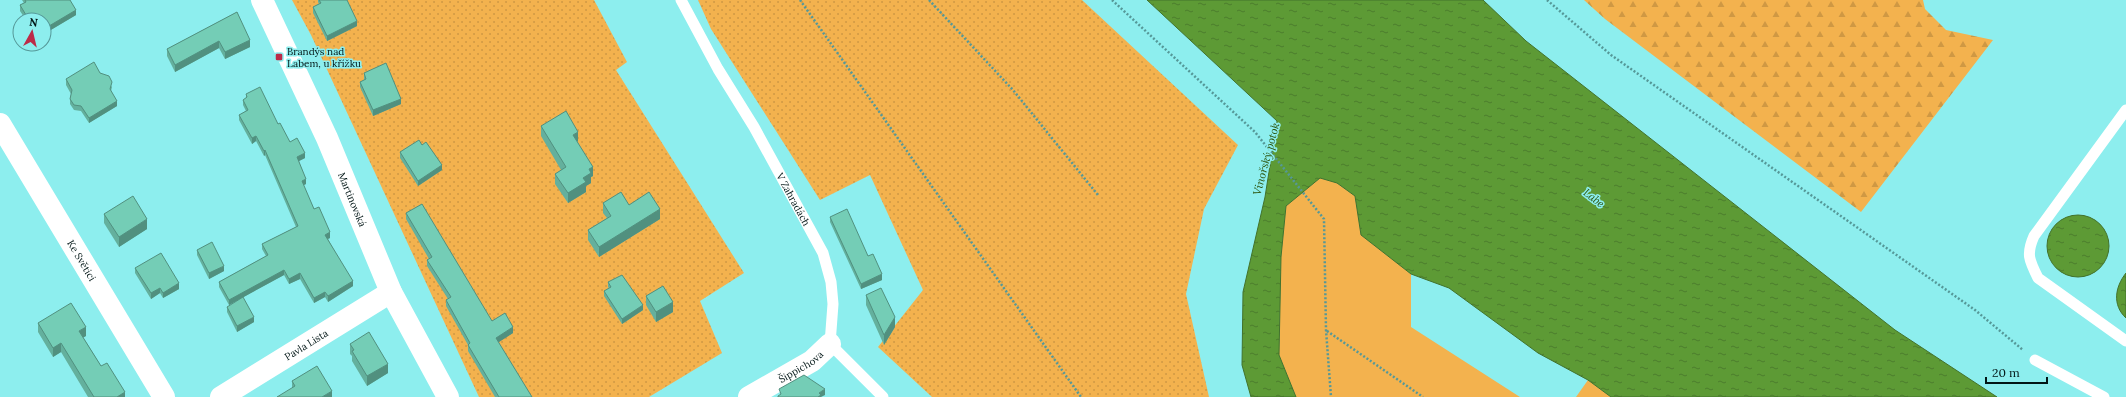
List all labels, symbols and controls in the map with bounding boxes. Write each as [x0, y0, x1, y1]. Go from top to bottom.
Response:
north arrow [12, 12, 52, 52]
text: N [28, 15, 39, 30]
place label: Brandýs nad Labem, u křížku [287, 45, 361, 70]
marker: Brandýs nad Labem, u křížku [274, 52, 284, 62]
water label: Vinořský potok [1250, 121, 1282, 197]
street label: Martinovská [335, 170, 370, 228]
street label: V Zahradách [773, 170, 813, 228]
water label: Labe [1581, 185, 1607, 211]
street label: Ke Světici [65, 237, 99, 283]
street label: Pavla Lista [282, 326, 330, 363]
street label: Šippichova [776, 348, 826, 385]
scale bar [1986, 359, 2047, 385]
text: 20 m [1992, 365, 2020, 380]

